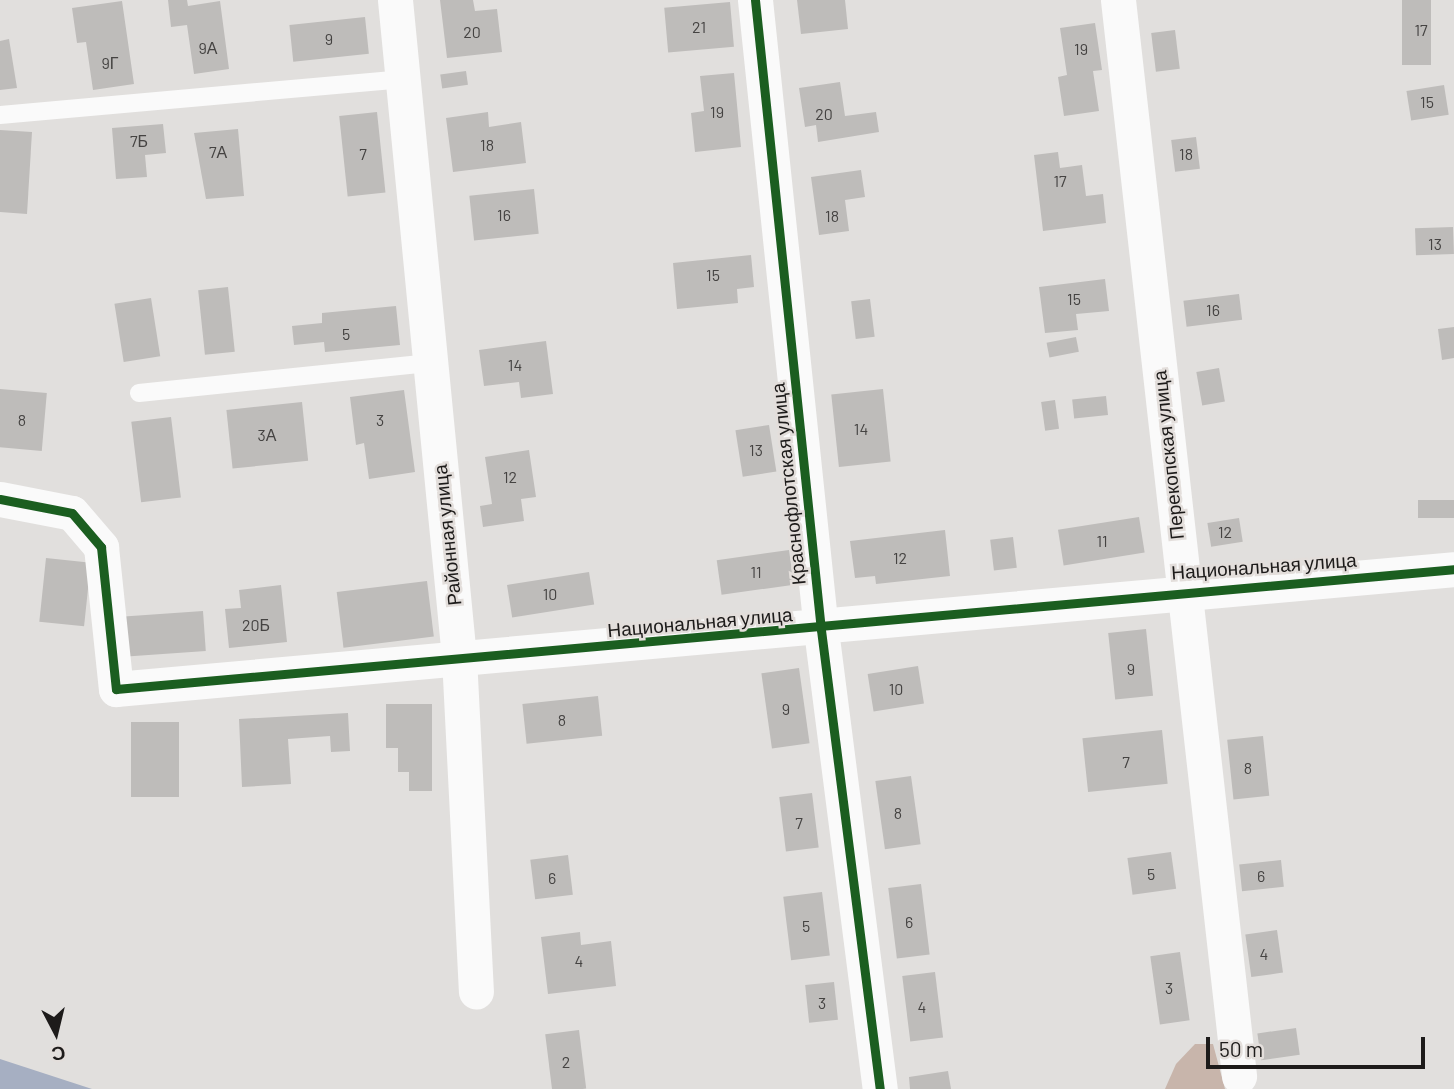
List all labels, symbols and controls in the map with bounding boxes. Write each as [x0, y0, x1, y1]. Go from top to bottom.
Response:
house number: 21 [692, 17, 706, 37]
house number: 17 [1414, 20, 1428, 40]
house number: 20 [463, 22, 481, 42]
house number: 9 [325, 29, 333, 49]
house number: 9А [198, 38, 218, 58]
house number: 19 [1074, 39, 1088, 59]
house number: 9Г [101, 53, 119, 73]
house number: 15 [1420, 92, 1434, 112]
house number: 19 [710, 102, 724, 122]
house number: 20 [815, 104, 833, 124]
house number: 7Б [130, 131, 148, 151]
house number: 18 [480, 135, 494, 155]
house number: 7А [209, 142, 227, 162]
house number: 7 [359, 144, 367, 164]
house number: 18 [1179, 144, 1193, 164]
house number: 17 [1053, 171, 1067, 191]
house number: 16 [497, 205, 511, 225]
house number: 18 [825, 206, 839, 226]
house number: 13 [1428, 234, 1442, 254]
house number: 15 [706, 265, 720, 285]
house number: 15 [1067, 289, 1081, 309]
house number: 16 [1206, 300, 1220, 320]
house number: 5 [342, 324, 350, 344]
house number: 14 [508, 355, 522, 375]
street label: Перекопская улица [1148, 369, 1188, 541]
street label: Краснофлотская улица [766, 382, 810, 586]
house number: 8 [18, 410, 26, 430]
house number: 3 [376, 410, 384, 430]
house number: 14 [854, 419, 868, 439]
house number: 3А [258, 425, 276, 445]
house number: 13 [749, 440, 763, 460]
street label: Районная улица [428, 463, 466, 607]
house number: 12 [503, 467, 517, 487]
house number: 12 [1218, 522, 1232, 542]
house number: 11 [1096, 531, 1108, 551]
house number: 12 [893, 548, 907, 568]
street label: Национальная улица [1171, 548, 1357, 584]
house number: 11 [750, 562, 762, 582]
house number: 10 [543, 584, 557, 604]
street label: Национальная улица [606, 603, 794, 641]
house number: 20Б [242, 615, 270, 635]
house number: 9 [1127, 659, 1135, 679]
house number: 10 [889, 679, 903, 699]
house number: 9 [782, 699, 790, 719]
house number: 8 [558, 710, 566, 730]
house number: 7 [1122, 752, 1130, 772]
house number: 8 [1244, 758, 1252, 778]
house number: 8 [894, 803, 902, 823]
house number: 7 [795, 813, 803, 833]
house number: 5 [1147, 864, 1155, 884]
house number: 6 [1257, 866, 1265, 886]
house number: 6 [548, 868, 556, 888]
house number: 6 [905, 912, 913, 932]
house number: 5 [802, 916, 810, 936]
house number: 4 [1260, 944, 1268, 964]
house number: 4 [575, 951, 583, 971]
house number: 3 [1165, 978, 1173, 998]
house number: 3 [818, 993, 826, 1013]
house number: 4 [918, 997, 926, 1017]
north arrow [21, 998, 91, 1068]
scale bar [1209, 1023, 1428, 1066]
text: 50 m [1219, 1036, 1263, 1061]
text: С [50, 1042, 67, 1067]
house number: 2 [562, 1052, 570, 1072]

